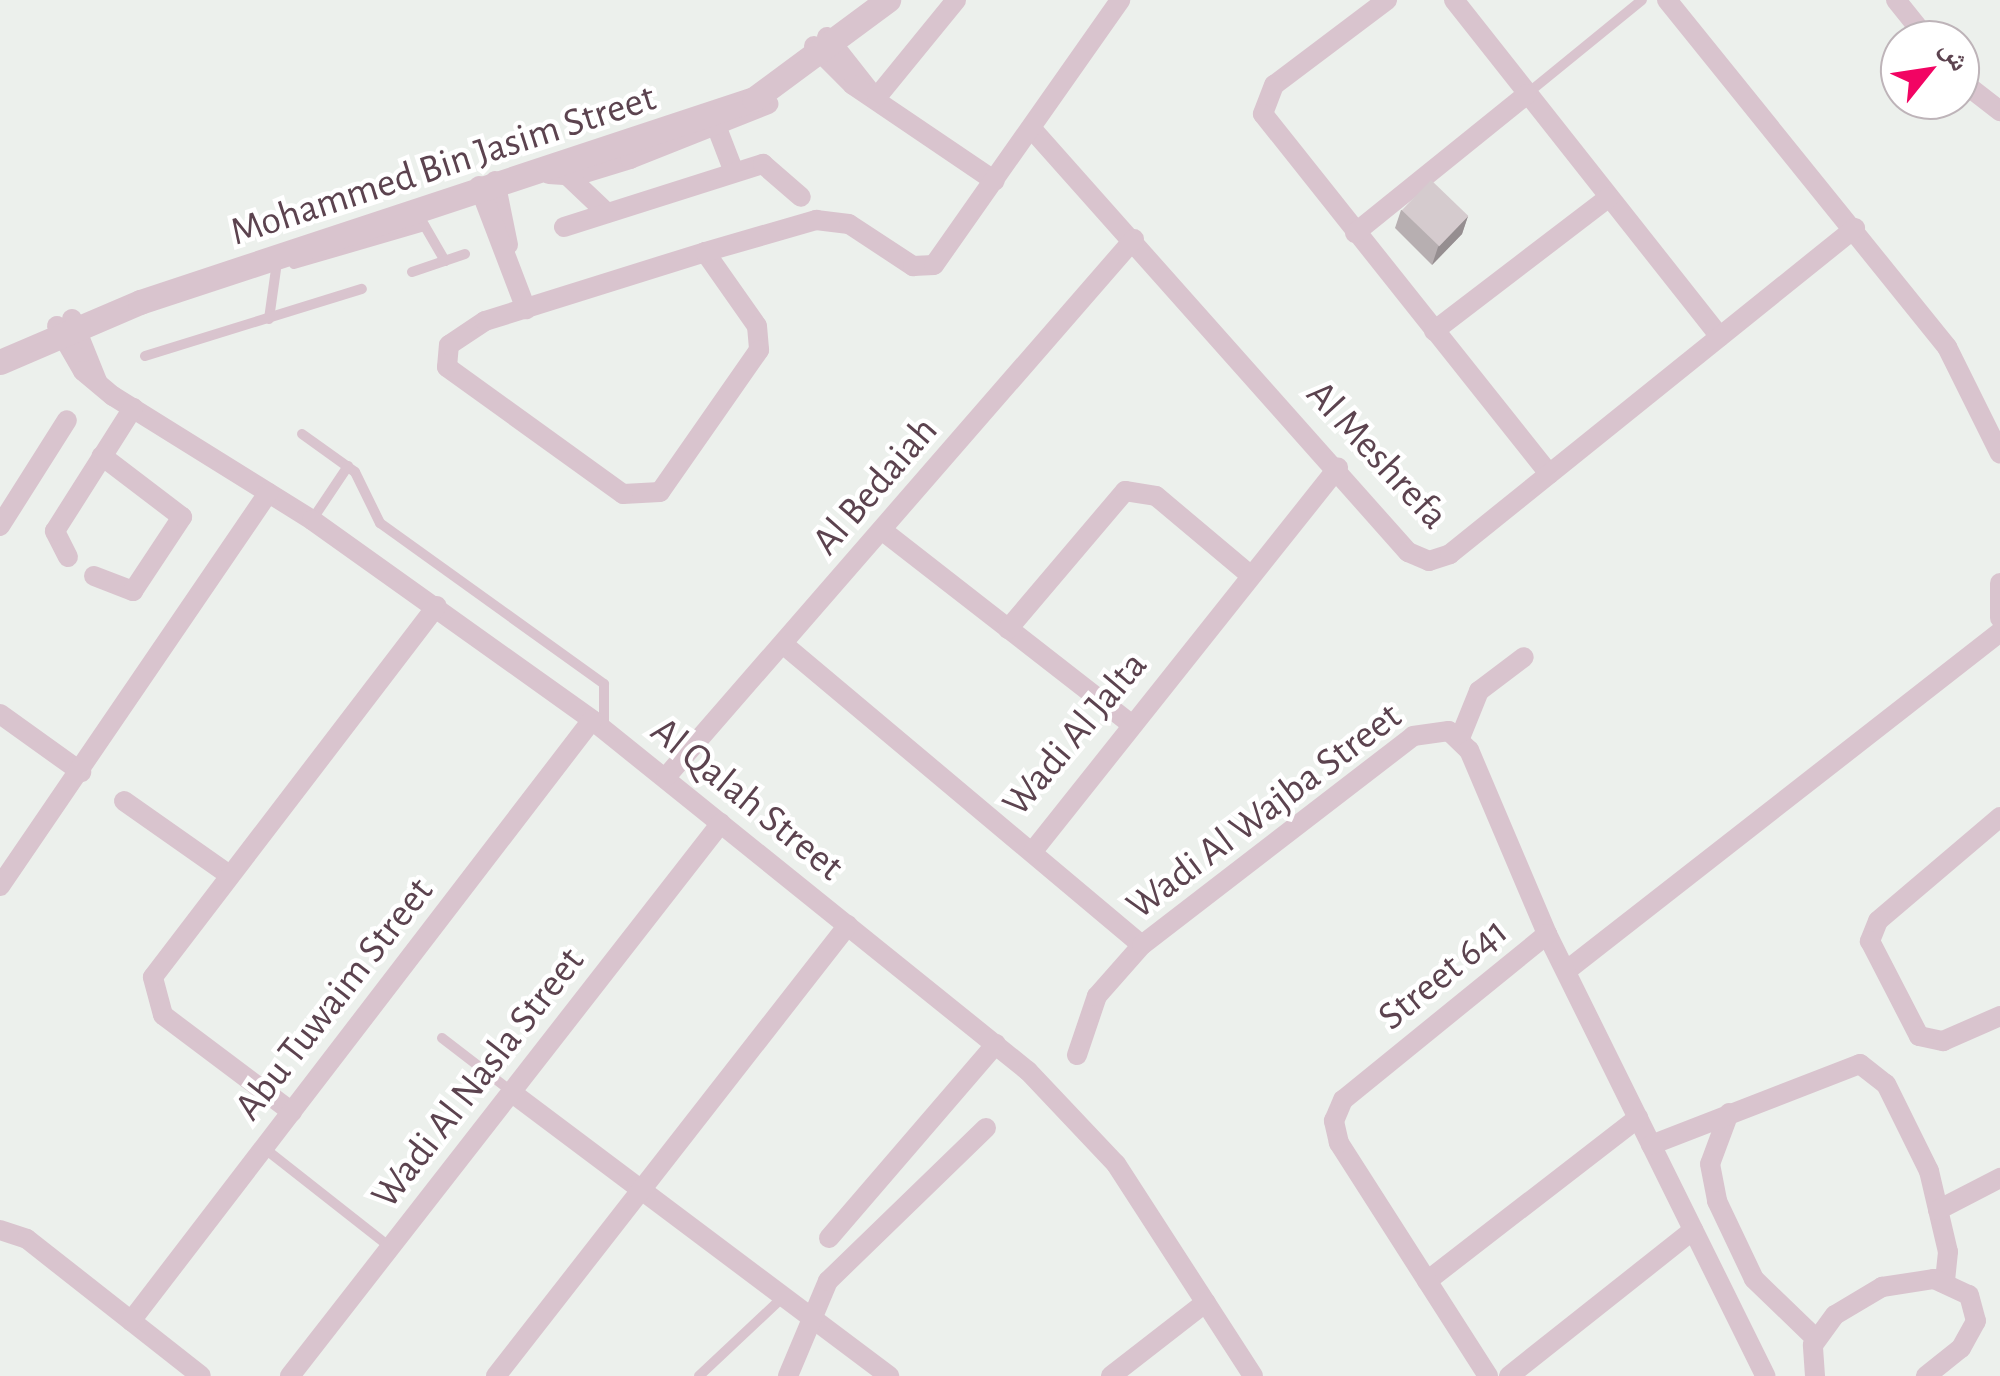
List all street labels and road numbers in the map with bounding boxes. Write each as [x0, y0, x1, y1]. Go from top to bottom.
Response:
street label: Mohammed Bin Jasim Street [224, 74, 662, 256]
street label: Al Meshrefa [1296, 371, 1458, 539]
street label: Al Bedaiah [802, 407, 948, 565]
street label: Wadi Al Jalta [992, 642, 1158, 826]
street label: Wadi Al Wajba Street [1117, 692, 1411, 930]
street label: Al Qalah Street [641, 707, 853, 891]
street label: Abu Tuwaim Street [224, 868, 444, 1130]
street label: Street 641 [1369, 907, 1517, 1041]
street label: Wadi Al Nasla Street [361, 938, 595, 1218]

